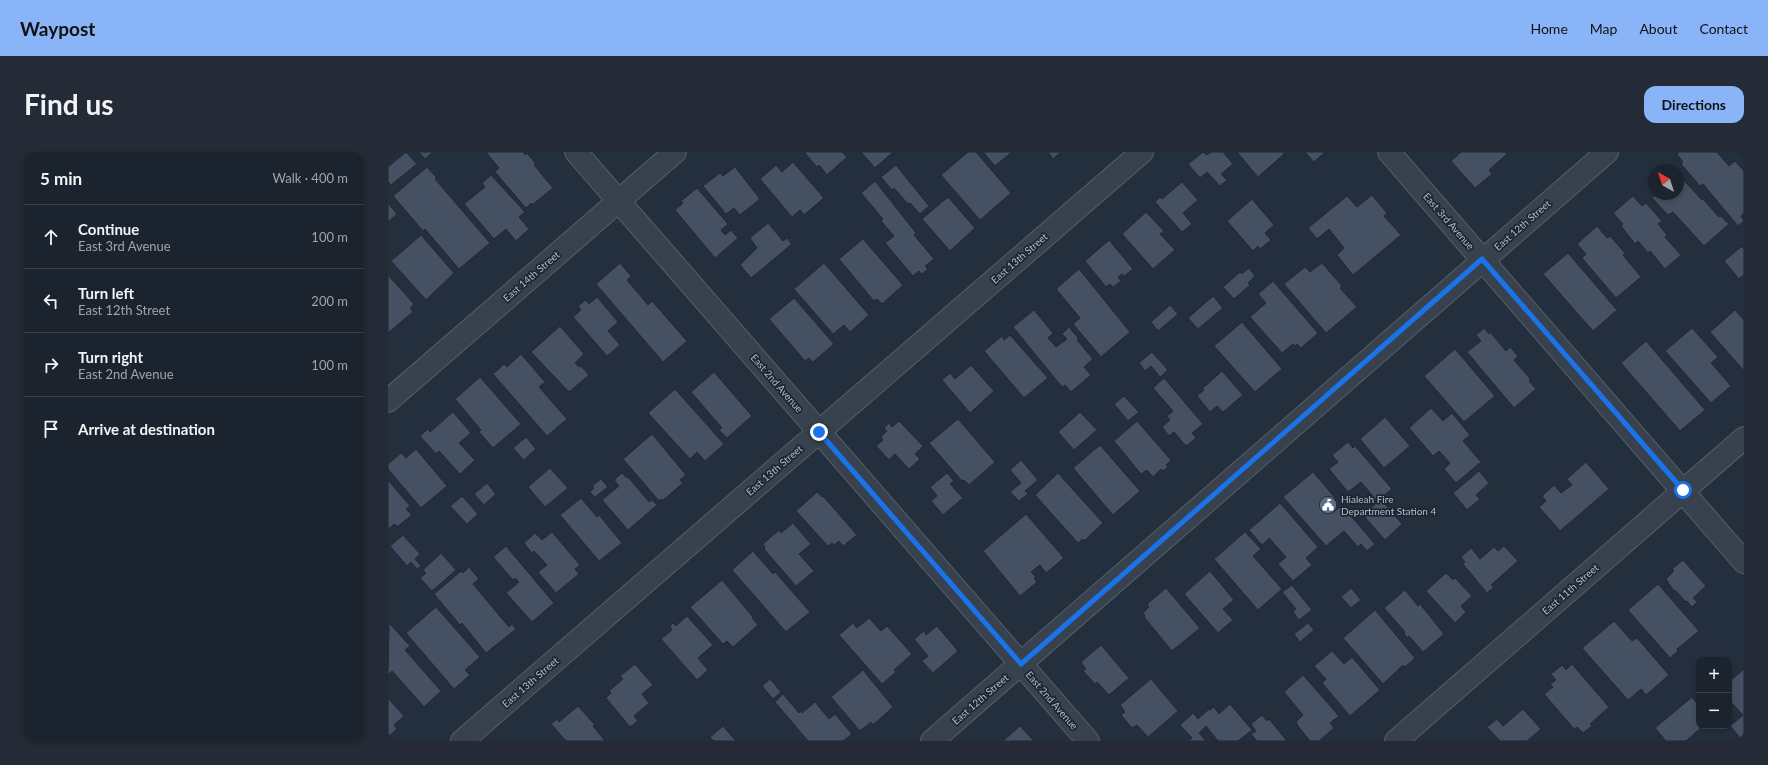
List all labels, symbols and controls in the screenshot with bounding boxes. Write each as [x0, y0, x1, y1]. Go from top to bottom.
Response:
text: Waypost [20, 17, 95, 40]
text: Home [1530, 20, 1568, 37]
text: Map [1590, 20, 1617, 37]
text: About [1639, 20, 1677, 37]
text: Contact [1699, 20, 1748, 37]
button: Directions [1644, 86, 1744, 123]
text: Find us [24, 87, 114, 121]
north arrow [1648, 164, 1684, 200]
text: 5 min [40, 168, 82, 189]
text: Walk · 400 m [272, 170, 348, 186]
street label: East 3rd Avenue [1421, 190, 1477, 252]
street label: East 12th Street [1491, 197, 1553, 253]
text: Continue [78, 220, 139, 238]
icon: ahead [40, 226, 62, 248]
text: 100 m [311, 229, 348, 245]
street label: East 13th Street [988, 230, 1050, 286]
text: East 3rd Avenue [78, 238, 171, 254]
street label: East 14th Street [500, 248, 562, 304]
text: Turn left [78, 284, 134, 302]
icon: left [40, 290, 62, 312]
text: 200 m [311, 293, 348, 309]
text: East 12th Street [78, 302, 170, 318]
text: Turn right [78, 348, 143, 366]
street label: East 2nd Avenue [748, 351, 806, 415]
icon: right [40, 354, 62, 376]
text: 100 m [311, 357, 348, 373]
text: East 2nd Avenue [78, 366, 174, 382]
icon: arrive [40, 418, 62, 440]
text: Arrive at destination [78, 420, 215, 438]
route end [810, 423, 828, 441]
street label: East 13th Street [743, 442, 805, 498]
route start [1674, 481, 1692, 499]
place label: Hialeah Fire Department Station 4 [1341, 493, 1436, 517]
public building icon: Hialeah Fire Department Station 4 [1318, 495, 1338, 515]
street label: East 11th Street [1539, 561, 1601, 617]
street label: East 13th Street [499, 654, 561, 710]
map controls [1696, 657, 1732, 729]
button: + [1696, 657, 1732, 693]
street label: East 2nd Avenue [1023, 668, 1081, 732]
street label: East 12th Street [949, 671, 1011, 727]
button: − [1696, 693, 1732, 729]

